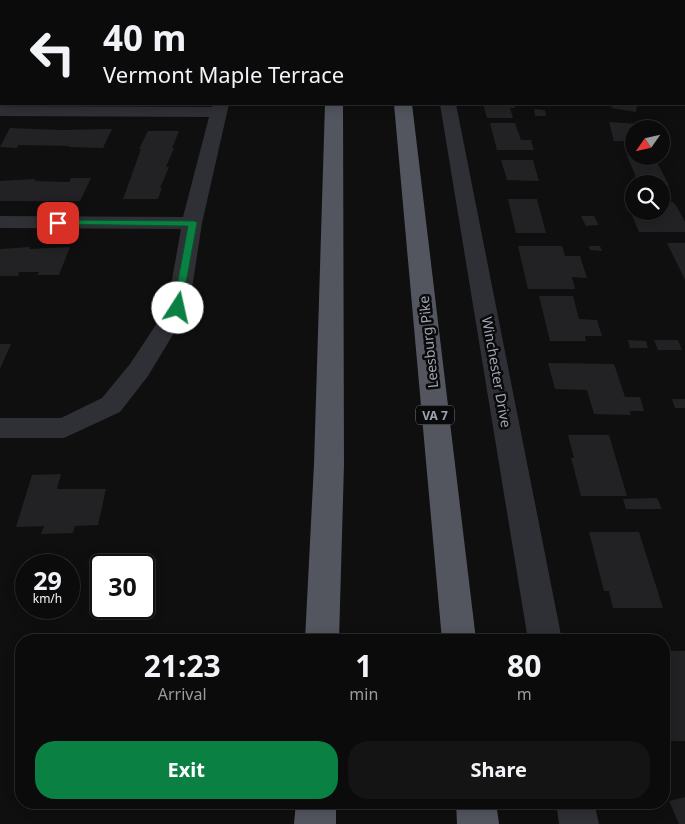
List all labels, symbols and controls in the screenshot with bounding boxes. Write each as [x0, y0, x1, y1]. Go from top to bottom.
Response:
text: 40 m [103, 14, 186, 61]
icon: left [20, 20, 85, 85]
text: Vermont Maple Terrace [103, 59, 344, 89]
north arrow [625, 120, 670, 165]
map controls [625, 120, 670, 220]
button: search [625, 175, 670, 220]
pin [37, 202, 79, 244]
icon: arrive [44, 209, 72, 237]
position arrow [151, 281, 203, 333]
street label: Leesburg Pike [414, 295, 442, 389]
street label: Winchester Drive [478, 315, 516, 429]
road number: VA 7 [416, 406, 454, 424]
speed limit sign: 30 [90, 554, 155, 619]
text: 29 [33, 563, 62, 597]
text: km/h [33, 590, 62, 607]
text: 21:23 [144, 645, 221, 686]
text: 1 [355, 645, 372, 686]
text: 80 [507, 645, 541, 686]
text: Arrival [158, 683, 207, 705]
text: min [349, 683, 378, 705]
text: m [517, 683, 532, 705]
button: Exit [35, 741, 338, 799]
button: Share [348, 741, 650, 799]

